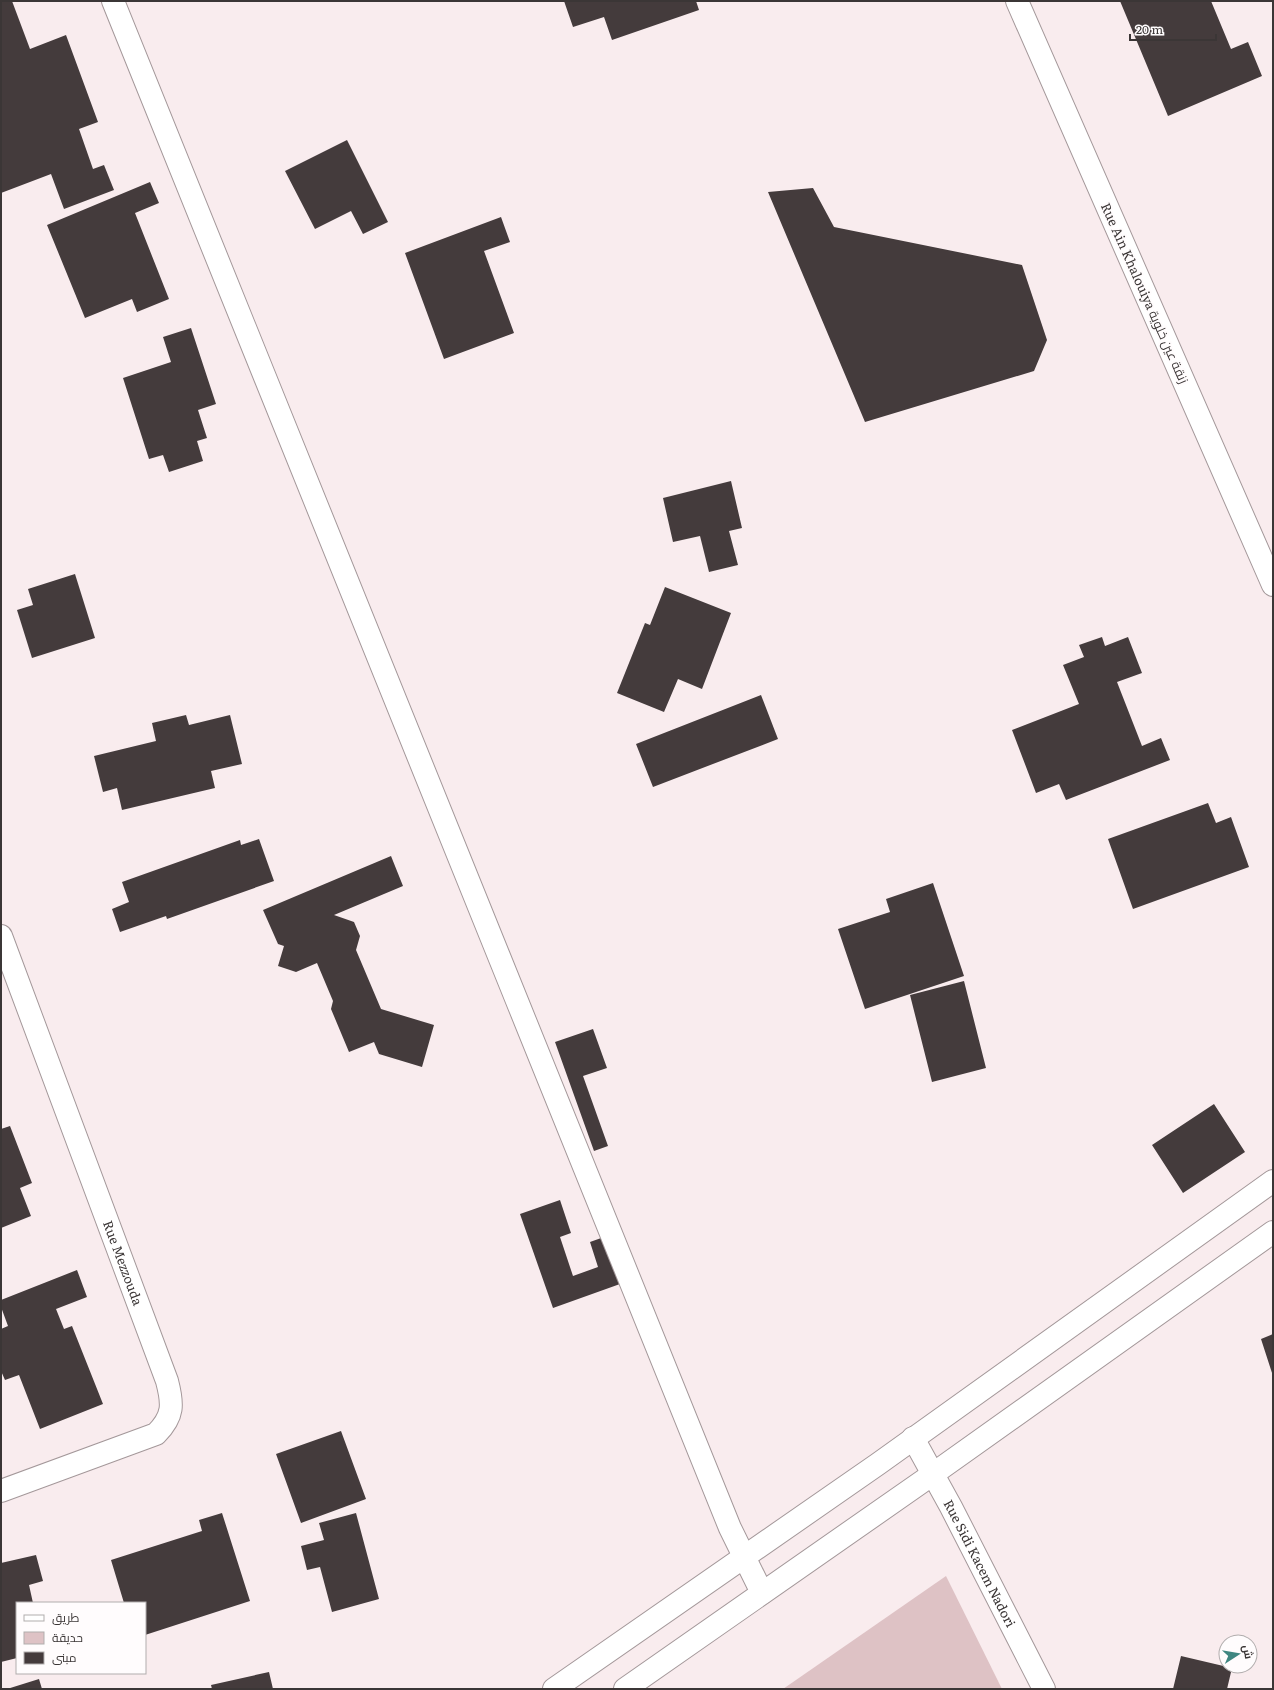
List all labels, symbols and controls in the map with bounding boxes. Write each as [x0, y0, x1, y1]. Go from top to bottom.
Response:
scale bar [1130, 16, 1216, 42]
text: 20 m [1136, 20, 1163, 38]
street label: Rue Ain Khalouiya زنقة عين خلوية [1097, 199, 1194, 386]
street label: Rue Mezzouda [99, 1218, 148, 1308]
street label: Rue Sidi Kacem Nadori [940, 1496, 1021, 1631]
legend [16, 1602, 146, 1674]
text: طريق [52, 1608, 80, 1626]
text: حديقة [52, 1628, 83, 1646]
north arrow [1218, 1634, 1258, 1674]
text: ش [1239, 1643, 1258, 1660]
text: مبنى [52, 1648, 77, 1666]

